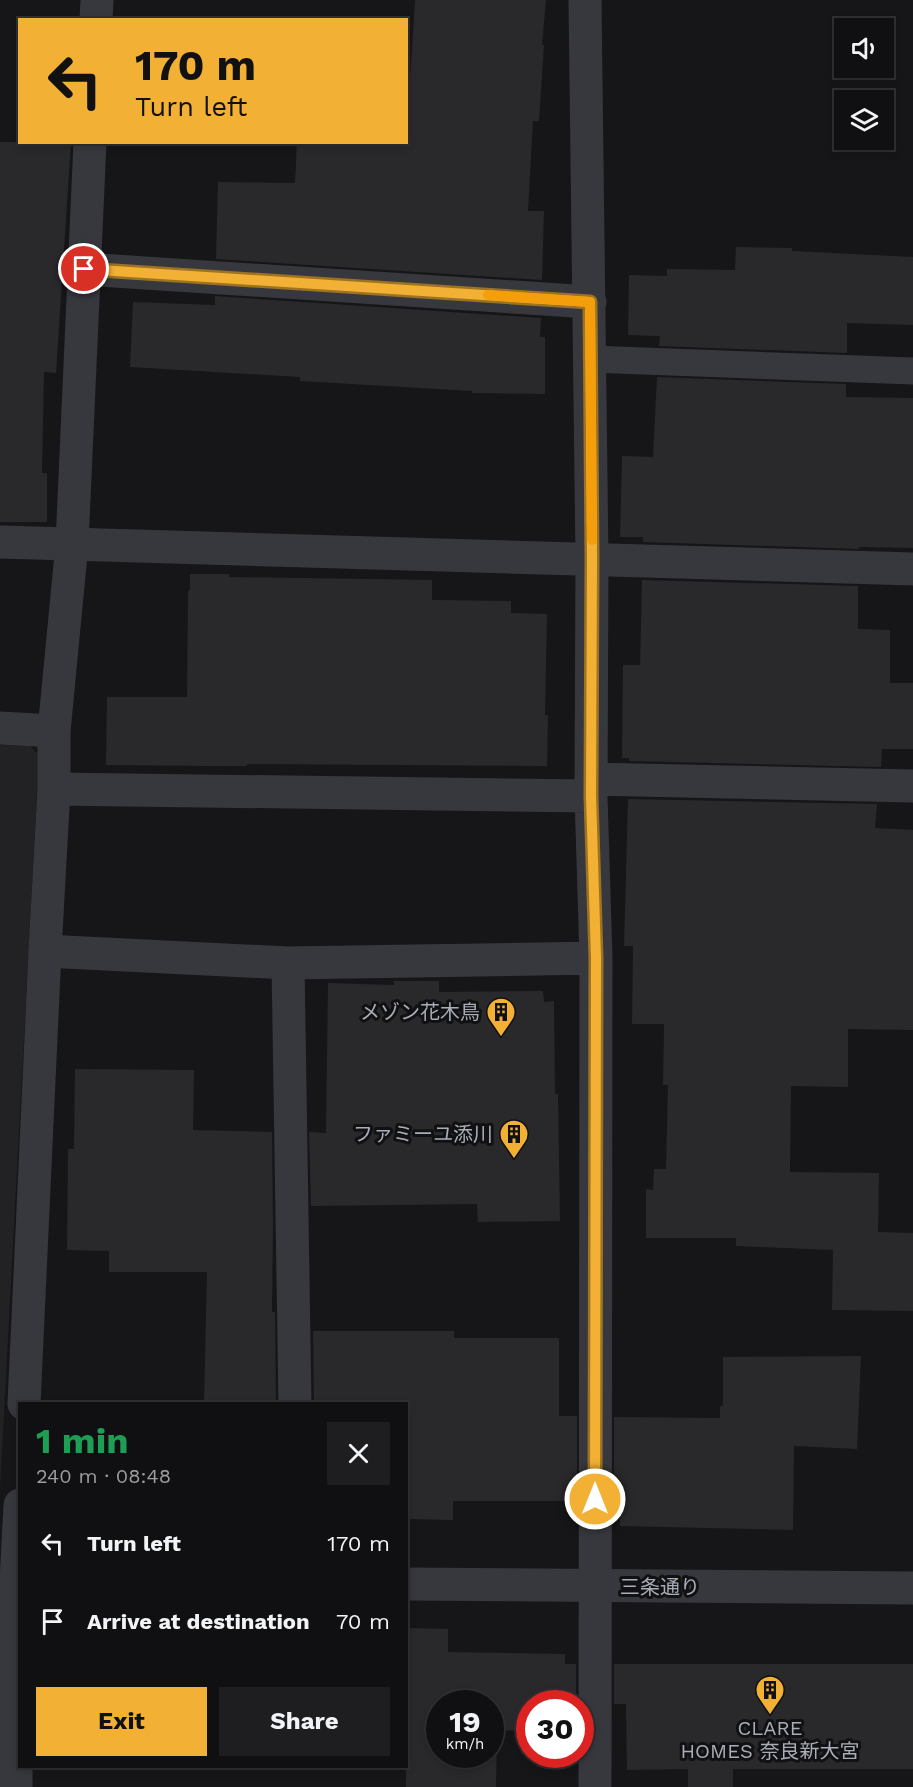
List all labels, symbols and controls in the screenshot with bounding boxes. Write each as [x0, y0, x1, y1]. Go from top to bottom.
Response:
map controls [834, 18, 894, 150]
button: sound [834, 18, 894, 78]
text: 170 m [135, 41, 256, 90]
icon: left [36, 42, 114, 120]
button: layers [834, 90, 894, 150]
text: Turn left [135, 91, 247, 123]
pin [58, 243, 109, 294]
icon: arrive [67, 252, 100, 285]
building icon: メゾン花木鳥 [485, 996, 517, 1038]
place label: メゾン花木鳥 [360, 1000, 480, 1024]
building icon: ファミーユ添川 [498, 1118, 530, 1160]
place label: ファミーユ添川 [353, 1122, 493, 1146]
text: 1 min [36, 1420, 128, 1462]
button: close [327, 1422, 390, 1485]
text: 240 m · 08:48 [36, 1464, 171, 1488]
position arrow [563, 1467, 627, 1531]
icon: left [36, 1527, 69, 1560]
text: Turn left [87, 1531, 181, 1556]
text: 170 m [327, 1531, 390, 1556]
street label: 三条通り [620, 1575, 700, 1599]
icon: arrive [36, 1605, 69, 1638]
text: Arrive at destination [87, 1609, 310, 1634]
text: 70 m [336, 1609, 390, 1634]
building icon: CLARE HOMES 奈良新大宮 [754, 1674, 786, 1716]
button: Exit [36, 1687, 207, 1756]
button: Share [219, 1687, 390, 1756]
speed limit sign: 30 [516, 1690, 594, 1768]
text: 19 [449, 1704, 481, 1739]
place label: CLARE HOMES 奈良新大宮 [680, 1716, 860, 1763]
text: km/h [446, 1735, 484, 1753]

